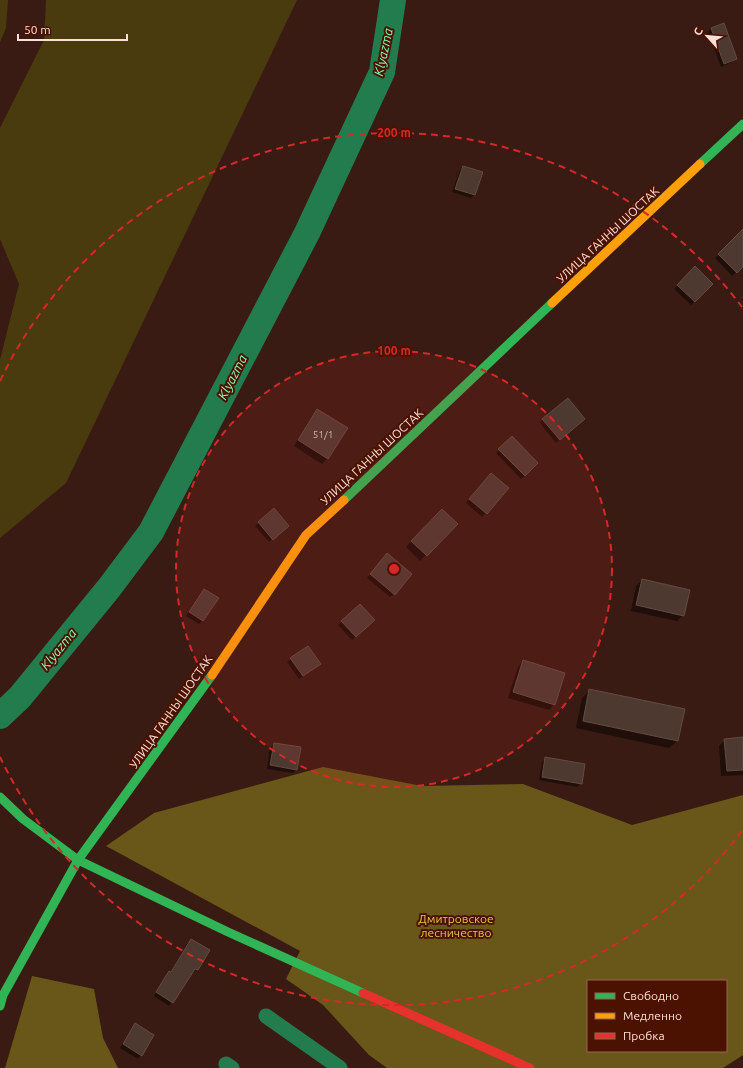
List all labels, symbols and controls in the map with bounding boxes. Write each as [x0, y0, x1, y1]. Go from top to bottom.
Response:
scale bar [18, 16, 127, 42]
north arrow [687, 16, 727, 56]
text: 50 m [24, 23, 51, 36]
text: С [691, 26, 705, 37]
water label: Klyazma [371, 27, 395, 77]
text: 200 m [377, 126, 411, 139]
street label: УЛИЦА ГАННЫ ШОСТАК [554, 183, 662, 285]
text: 100 m [377, 344, 411, 357]
water label: Klyazma [215, 352, 249, 402]
street label: УЛИЦА ГАННЫ ШОСТАК [318, 405, 426, 507]
house number: 51/1 [313, 429, 333, 440]
centre of rings [387, 562, 401, 576]
water label: Klyazma [37, 626, 79, 672]
street label: УЛИЦА ГАННЫ ШОСТАК [127, 652, 215, 771]
park label: Дмитровское лесничество [418, 912, 494, 939]
legend [587, 980, 727, 1052]
text: Свободно [623, 989, 679, 1002]
text: Медленно [623, 1009, 682, 1022]
text: Пробка [623, 1029, 665, 1042]

